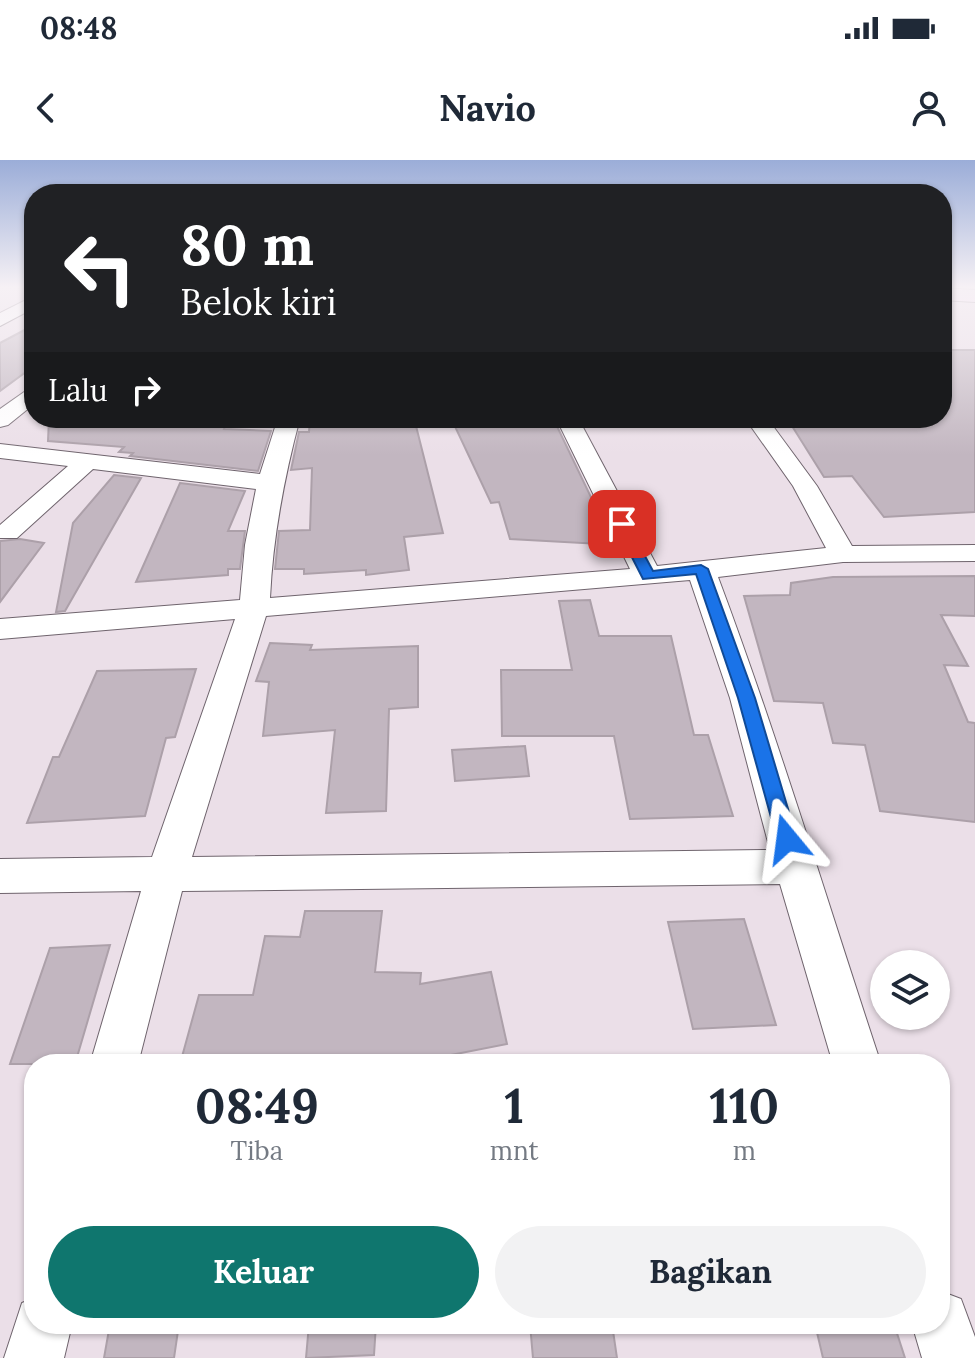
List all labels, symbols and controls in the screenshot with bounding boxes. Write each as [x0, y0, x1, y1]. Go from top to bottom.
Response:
text: 08:48 [40, 9, 117, 47]
text: Navio [439, 85, 536, 131]
icon: back [24, 86, 68, 130]
icon: person [907, 86, 951, 130]
text: 80 m [180, 209, 314, 280]
icon: left [48, 216, 152, 320]
text: Belok kiri [180, 279, 337, 325]
icon: right [124, 368, 168, 412]
text: Lalu [48, 371, 108, 409]
pin [588, 490, 656, 558]
icon: arrive [600, 502, 644, 546]
position arrow [745, 797, 829, 881]
map controls [870, 950, 950, 1030]
button: layers [870, 950, 950, 1030]
text: 08:49 [195, 1075, 319, 1136]
text: 1 [504, 1075, 524, 1136]
text: 110 [710, 1075, 779, 1136]
text: Tiba [231, 1134, 283, 1167]
text: mnt [490, 1134, 539, 1167]
text: m [733, 1134, 756, 1167]
button: Keluar [48, 1226, 479, 1318]
button: Bagikan [495, 1226, 926, 1318]

